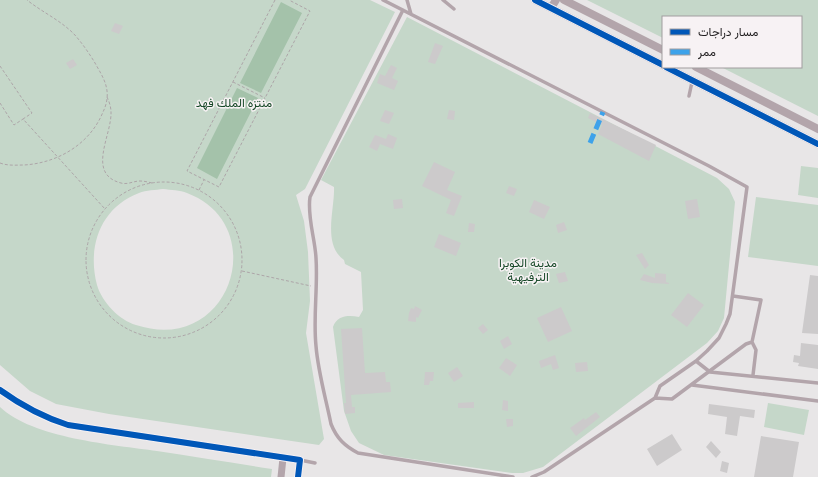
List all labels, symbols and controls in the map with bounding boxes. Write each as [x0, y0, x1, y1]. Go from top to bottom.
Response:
legend [662, 16, 802, 68]
text: مسار دراجات [698, 24, 758, 40]
text: ممر [697, 44, 716, 60]
park label: منتزه الملك فهد [196, 95, 272, 111]
park label: مدينة الكوبرا الترفيهية [499, 255, 557, 285]

